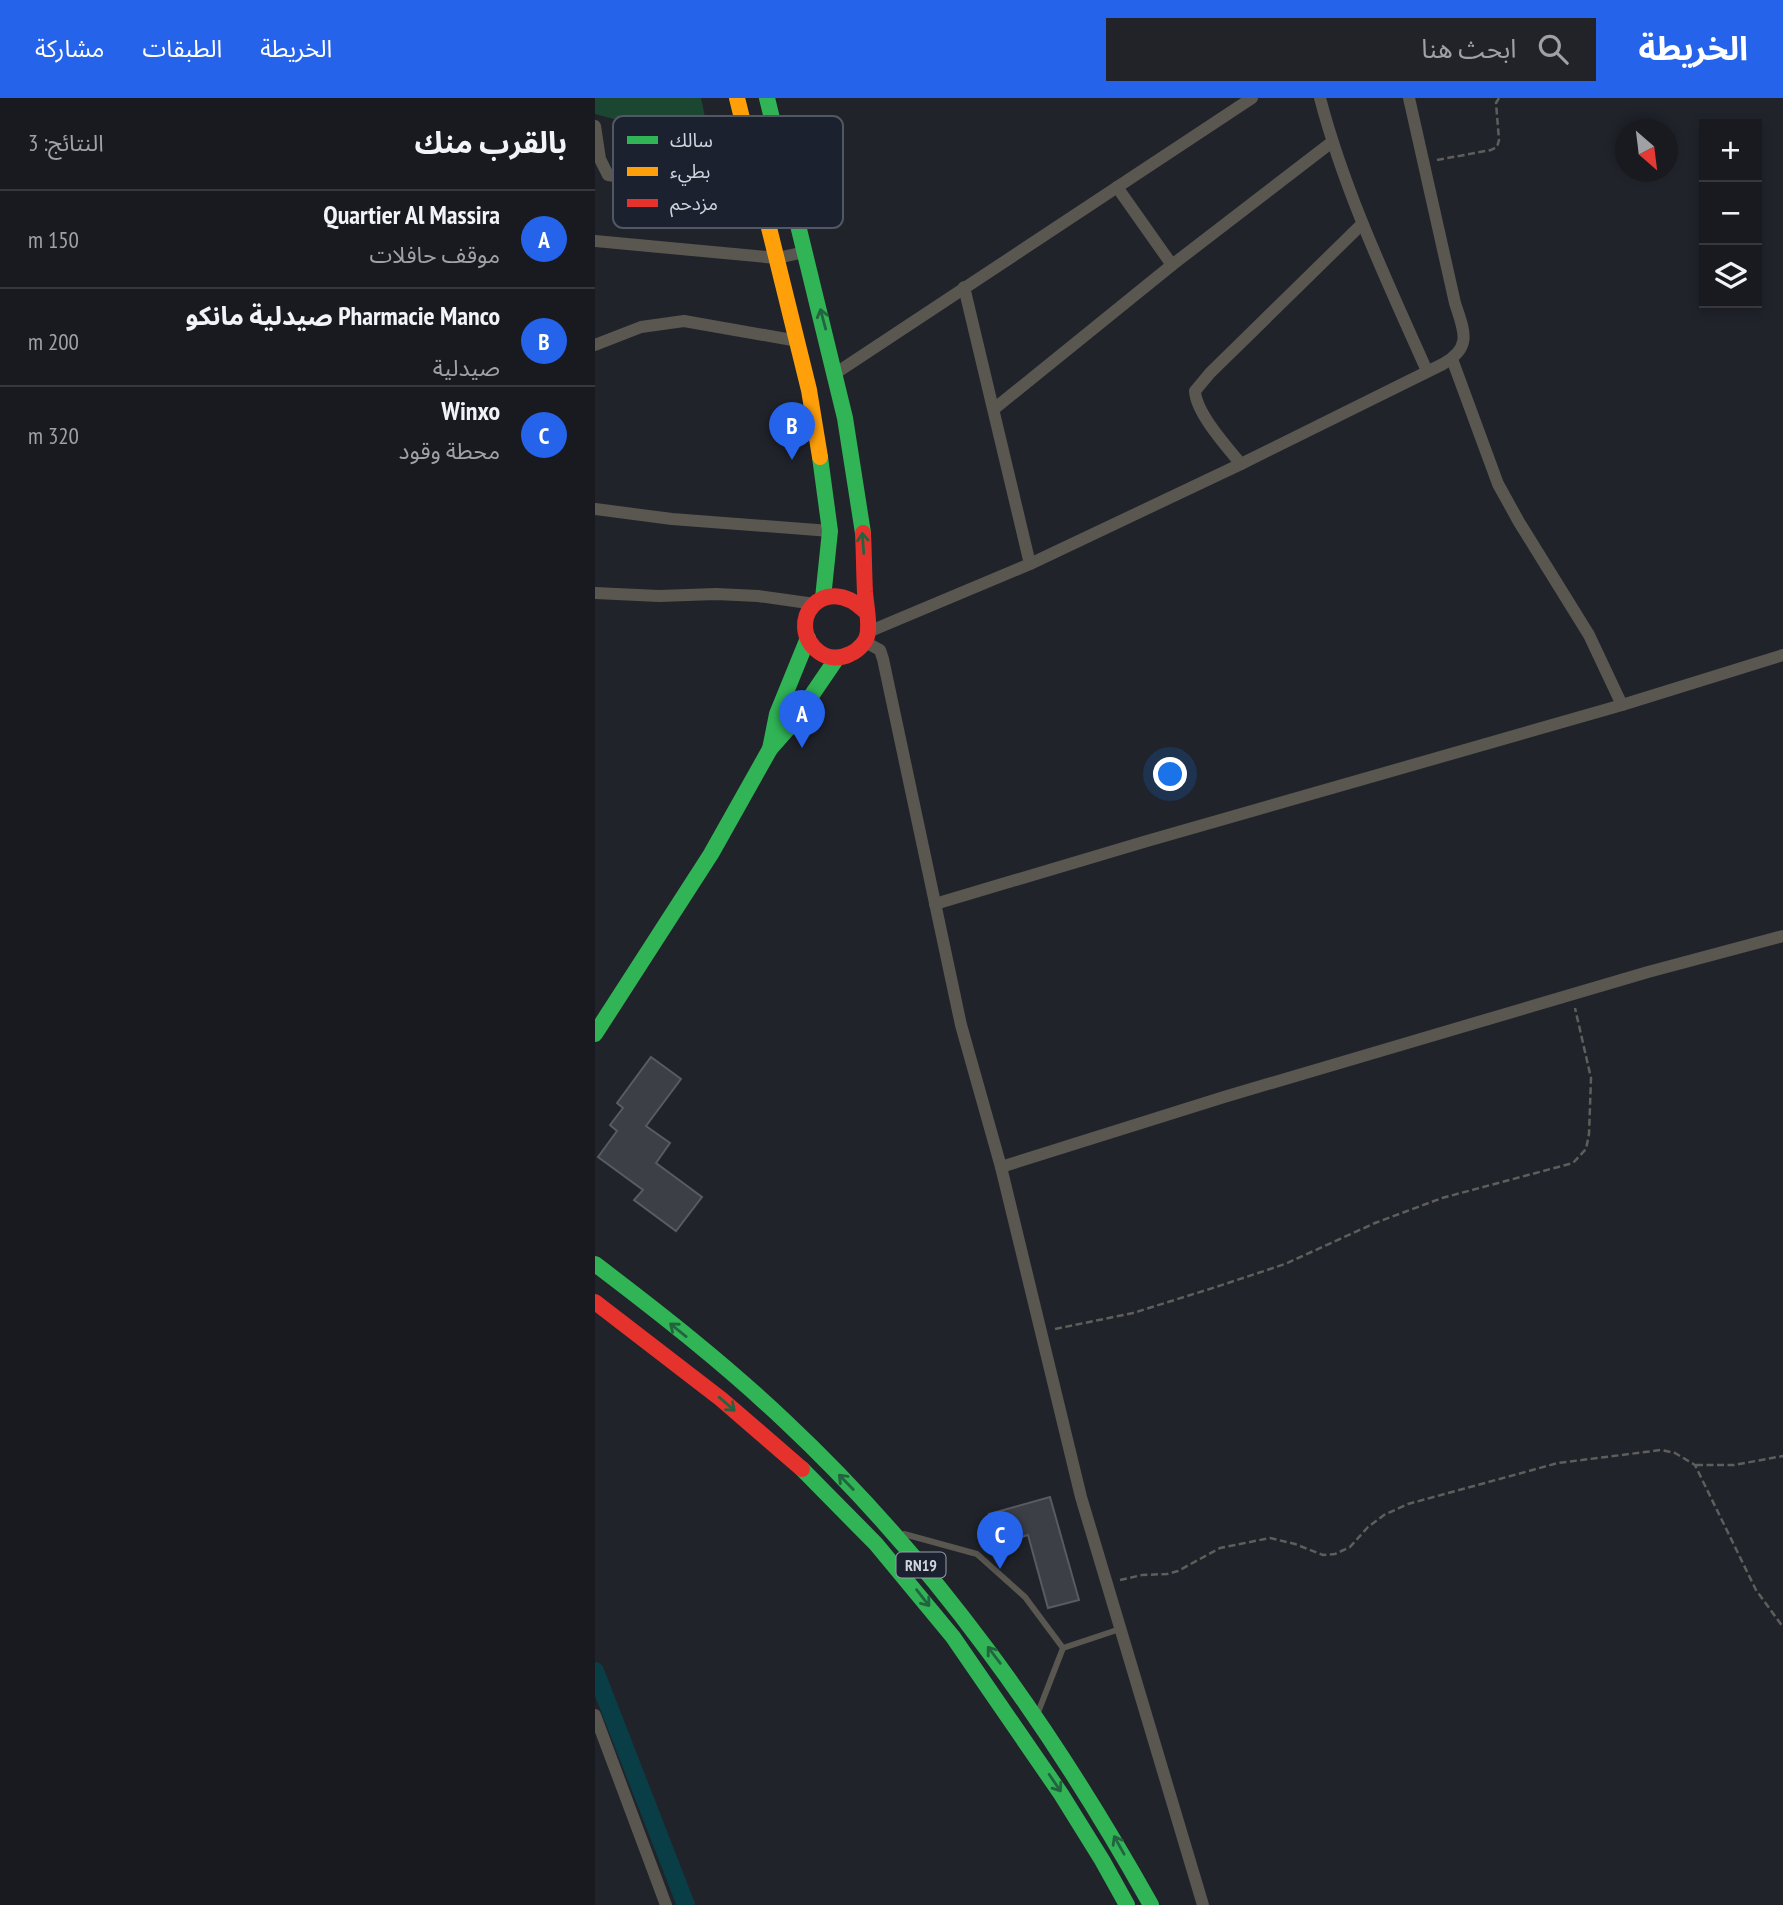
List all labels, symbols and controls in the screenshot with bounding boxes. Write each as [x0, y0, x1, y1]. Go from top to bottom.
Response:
search box [1106, 18, 1596, 81]
text: الخريطة [1638, 26, 1748, 69]
icon: search [1534, 30, 1572, 68]
text: ابحث هنا [1421, 32, 1516, 65]
text: مشاركة [35, 33, 104, 64]
text: الطبقات [142, 33, 222, 64]
text: الخريطة [260, 33, 332, 64]
legend [613, 116, 843, 228]
north arrow [1615, 119, 1678, 182]
map controls [1699, 119, 1762, 308]
button: + [1699, 119, 1762, 182]
text: بالقرب منك [415, 122, 567, 161]
text: النتائج: 3 [28, 128, 104, 157]
text: سالك [670, 128, 713, 152]
text: بطيء [670, 159, 710, 186]
button: − [1699, 182, 1762, 245]
text: مزدحم [670, 191, 718, 218]
text: Quartier Al Massira [323, 198, 500, 231]
text: 150 m [28, 225, 79, 254]
text: A [538, 225, 550, 254]
text: موقف حافلات [370, 240, 500, 269]
button: layers [1699, 245, 1762, 308]
text: Pharmacie Manco صيدلية مانكو [185, 299, 500, 332]
one-way arrow [815, 308, 828, 330]
text: 200 m [28, 327, 79, 356]
text: B [538, 327, 550, 356]
text: صيدلية [433, 353, 500, 382]
text: Winxo [441, 394, 500, 427]
pin: B [769, 402, 815, 460]
text: 320 m [28, 421, 79, 450]
text: C [539, 421, 549, 450]
text: محطة وقود [399, 436, 500, 465]
one-way arrow [856, 532, 869, 555]
pin: A [779, 690, 825, 748]
your location [1153, 757, 1187, 791]
one-way arrow [669, 1322, 687, 1338]
one-way arrow [717, 1395, 735, 1411]
one-way arrow [838, 1474, 855, 1491]
pin: C [977, 1511, 1023, 1569]
road number: RN19 [897, 1553, 945, 1578]
one-way arrow [915, 1588, 930, 1607]
one-way arrow [986, 1646, 1001, 1665]
one-way arrow [1048, 1773, 1062, 1792]
one-way arrow [1112, 1835, 1125, 1856]

